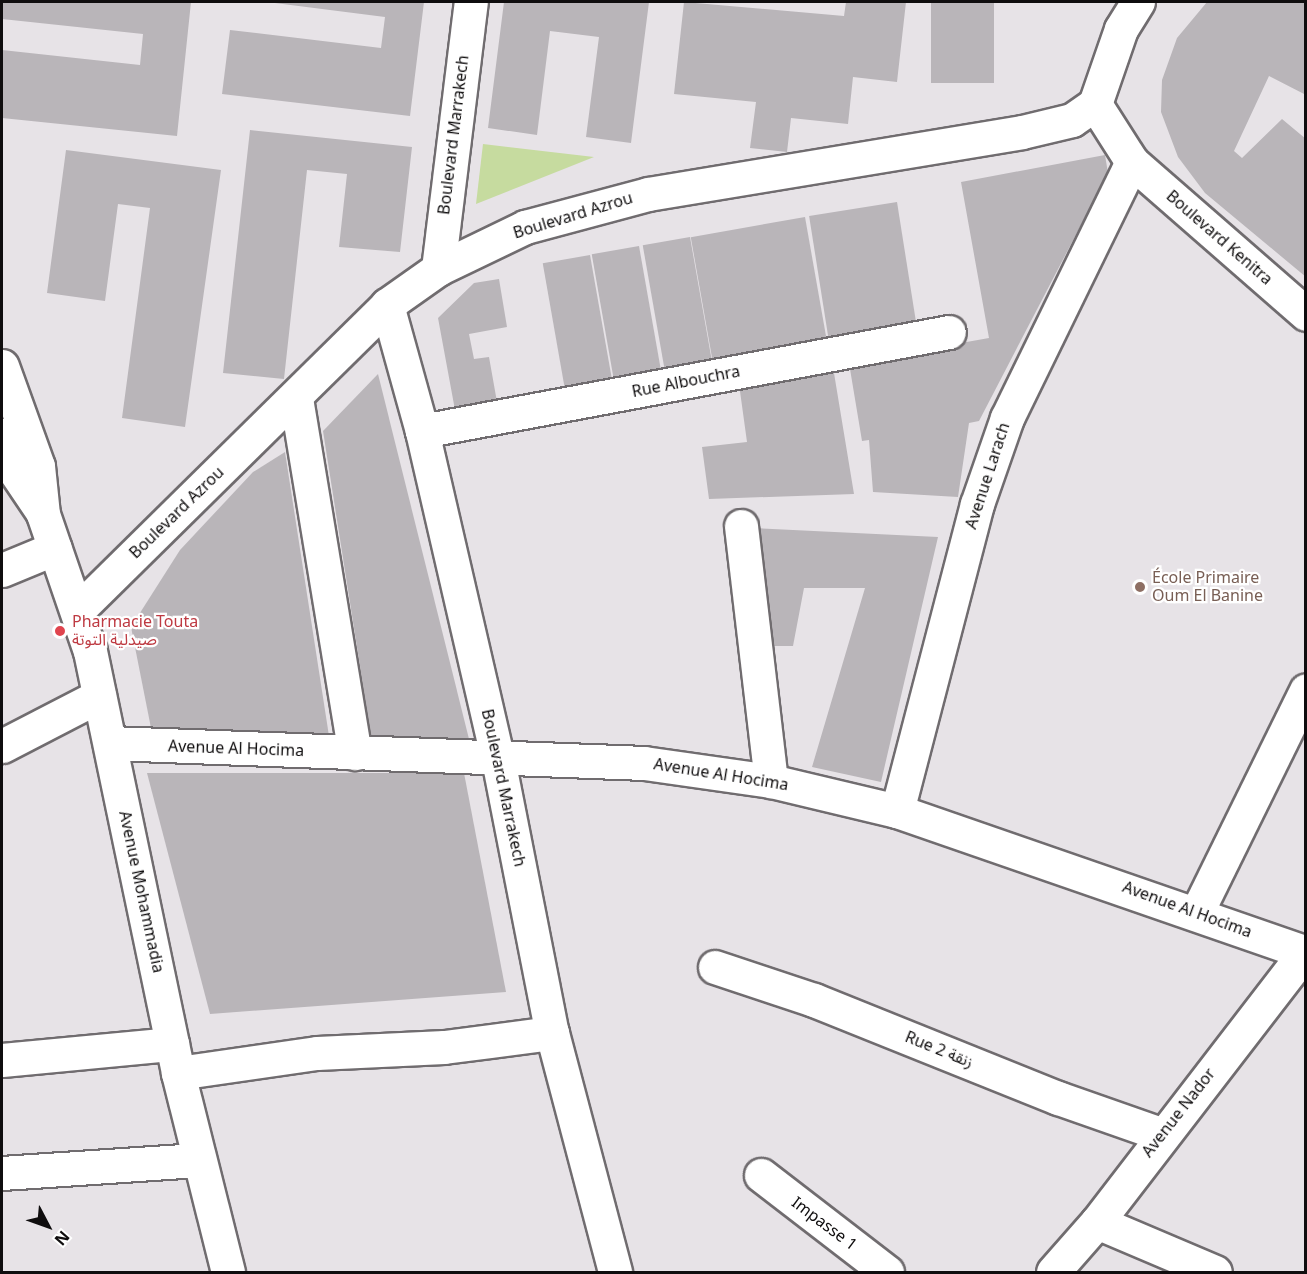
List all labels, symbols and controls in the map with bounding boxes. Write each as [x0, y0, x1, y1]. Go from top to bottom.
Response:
street label: Boulevard Marrakech [435, 54, 473, 216]
street label: Boulevard Kenitra [1162, 187, 1276, 289]
street label: Boulevard Azrou [511, 189, 635, 243]
street label: Rue Albouchra [630, 362, 742, 402]
street label: Avenue Larach [962, 420, 1014, 532]
street label: Boulevard Azrou [126, 463, 228, 563]
place label: École Primaire Oum El Banine [1152, 568, 1263, 606]
marker: École Primaire Oum El Banine [1133, 580, 1147, 594]
place label: Pharmacie Touta صيدلية التوتة [72, 612, 198, 650]
marker: Pharmacie Touta صيدلية التوتة [53, 624, 67, 638]
street label: Boulevard Marrakech [477, 707, 529, 869]
street label: Avenue Al Hocima [168, 737, 304, 761]
street label: Avenue Al Hocima [652, 755, 790, 795]
street label: Avenue Mohammadia [114, 809, 168, 975]
street label: Avenue Al Hocima [1120, 878, 1254, 942]
street label: Rue 2 زنقة [902, 1028, 976, 1072]
street label: Avenue Nador [1138, 1065, 1220, 1161]
street label: Impasse 1 [788, 1193, 860, 1255]
north arrow [18, 1196, 78, 1256]
text: N [44, 1222, 79, 1254]

